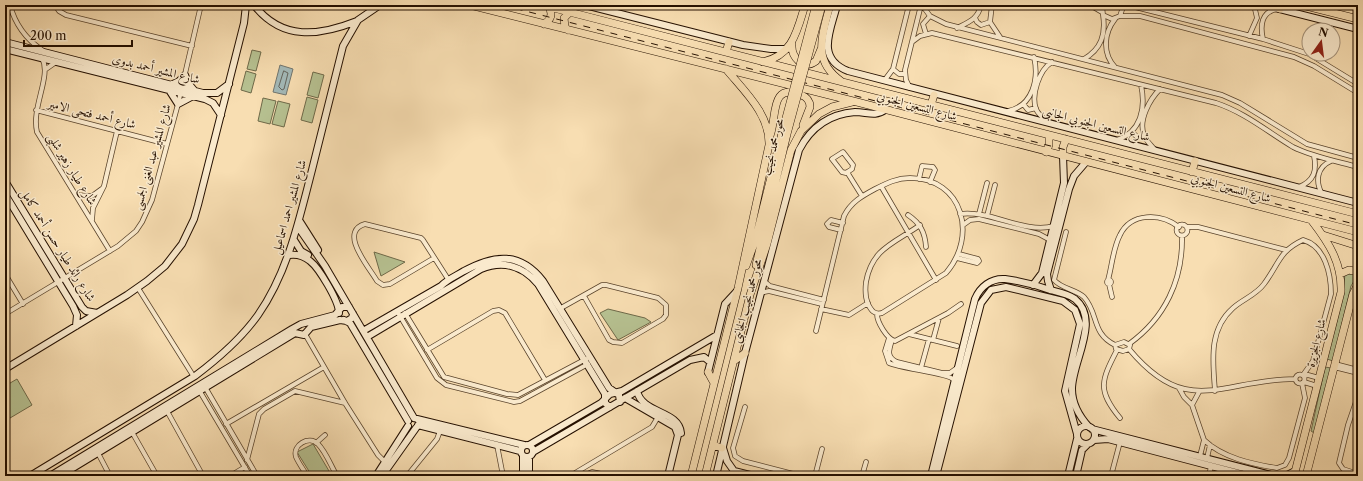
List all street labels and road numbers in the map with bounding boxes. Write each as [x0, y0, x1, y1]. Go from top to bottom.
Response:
street label: شارع المشير أحمد بدوى [110, 50, 202, 91]
street label: شارع التسعين الجنوبي [874, 88, 959, 127]
street label: شارع أحمد فتحى الامير [44, 95, 138, 136]
street label: شارع المشير عبد الغنى الجمسى [129, 102, 178, 213]
street label: شارع التسعين الجنوبي الجانبى [1040, 103, 1152, 148]
street label: محور محمد نجيب [758, 116, 788, 177]
street label: شارع طيار زهير شلبى [41, 130, 101, 210]
street label: شارع المشير احمد اسماعيل [268, 158, 313, 257]
street label: شارع التسعين الجنوبي [1188, 170, 1273, 209]
street label: شارع رائد طيار حسن أحمد كامل [14, 186, 99, 306]
street label: محور محمد نجيب الجانبى [728, 256, 767, 345]
street label: شارع الجزيرة [1302, 317, 1333, 370]

